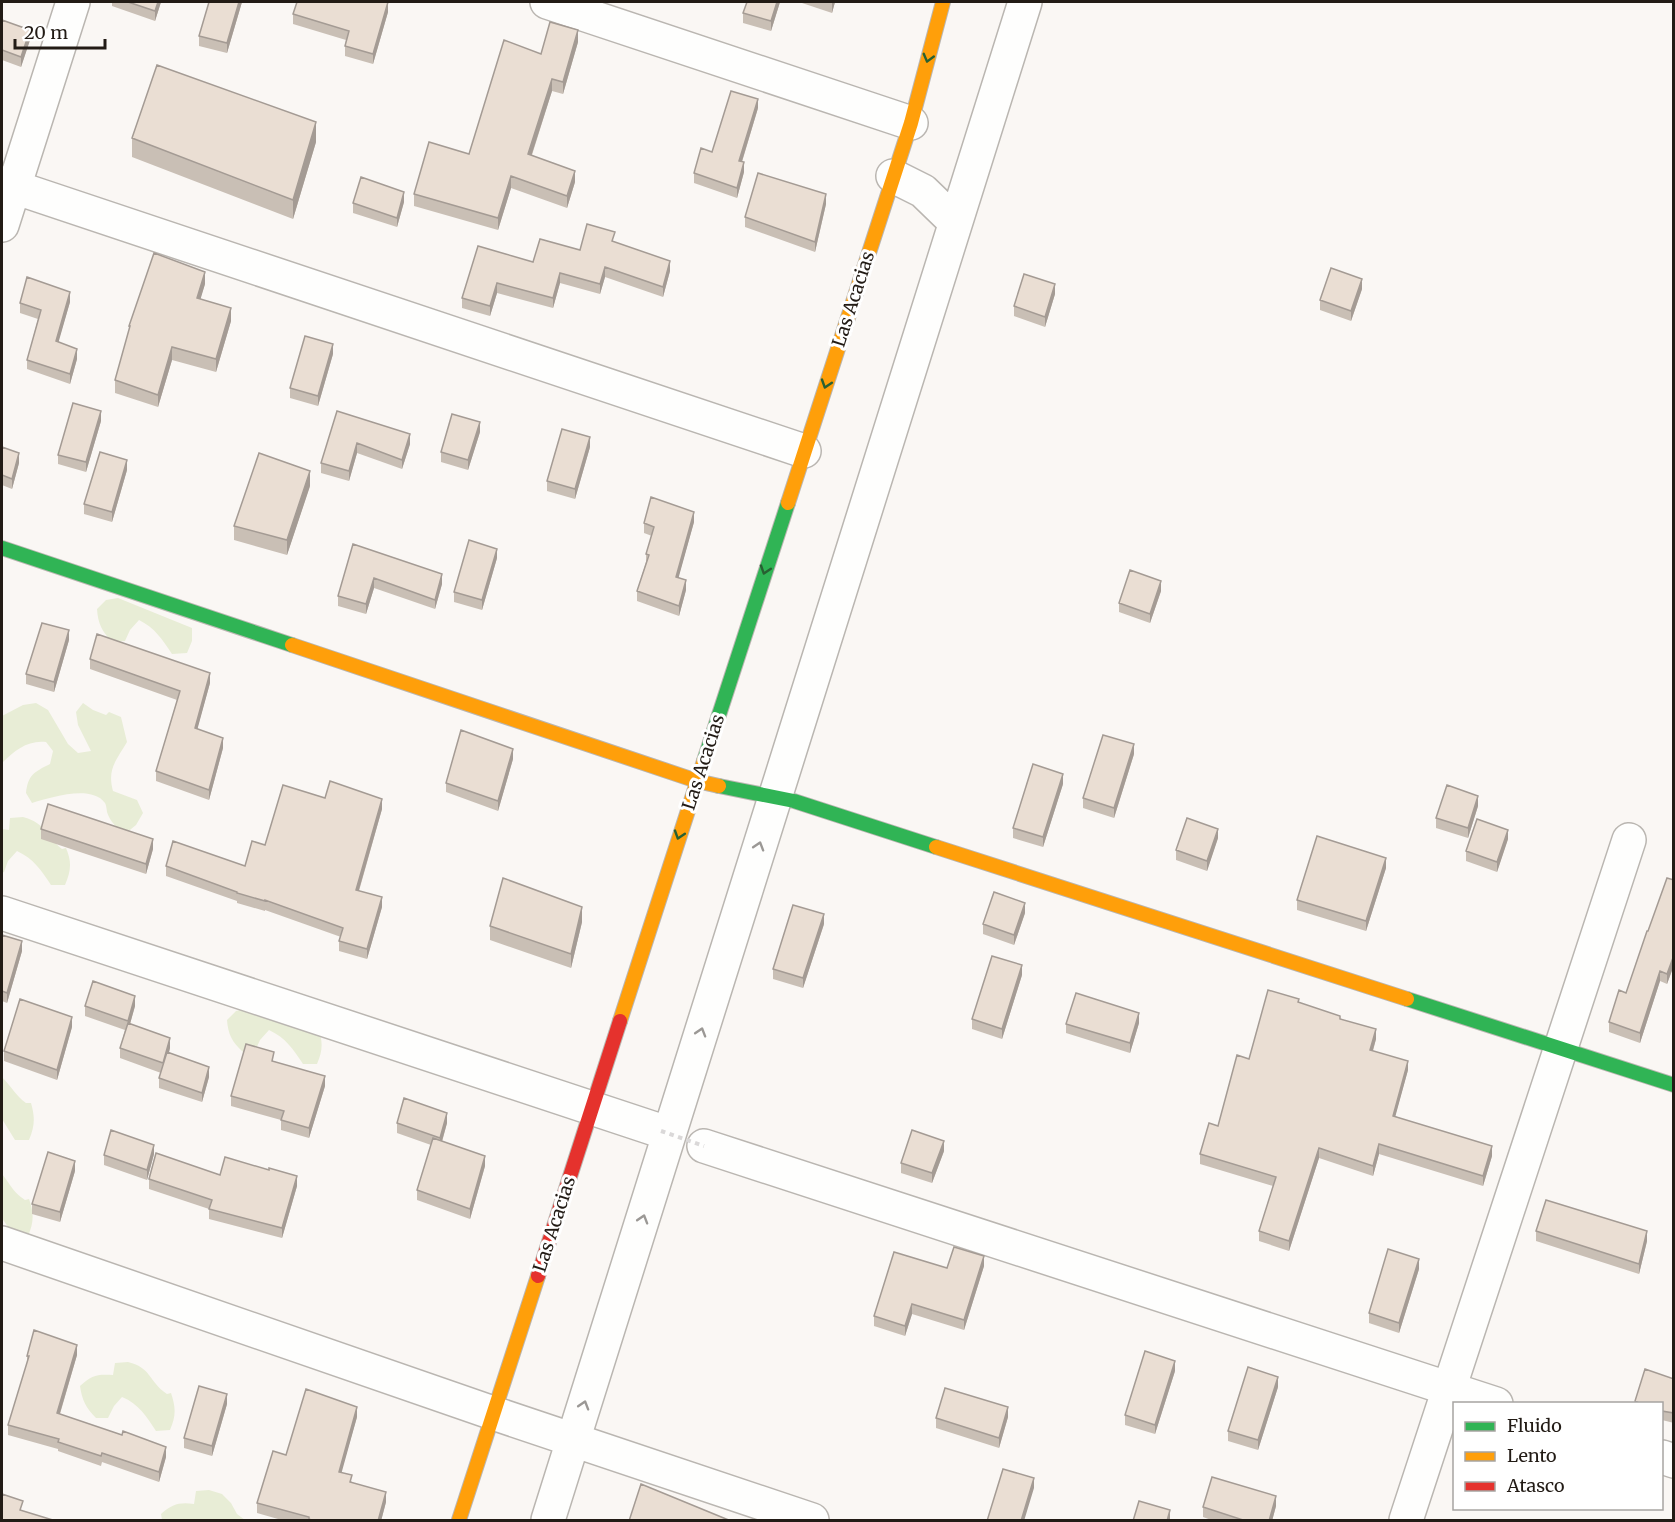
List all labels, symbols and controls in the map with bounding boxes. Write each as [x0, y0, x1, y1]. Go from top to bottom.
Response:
scale bar [15, 12, 105, 50]
text: 20 m [24, 21, 68, 44]
one-way arrow [923, 52, 935, 63]
street label: Las Acacias [827, 248, 879, 350]
one-way arrow [820, 378, 833, 389]
one-way arrow [760, 564, 773, 575]
street label: Las Acacias [677, 711, 729, 813]
one-way arrow [674, 829, 687, 840]
one-way arrow [752, 841, 764, 852]
one-way arrow [694, 1027, 706, 1038]
street label: Las Acacias [528, 1173, 580, 1275]
one-way arrow [635, 1214, 648, 1225]
one-way arrow [577, 1400, 589, 1411]
legend [1453, 1402, 1663, 1510]
text: Fluido [1507, 1414, 1562, 1437]
text: Lento [1507, 1444, 1557, 1467]
text: Atasco [1506, 1474, 1565, 1497]

